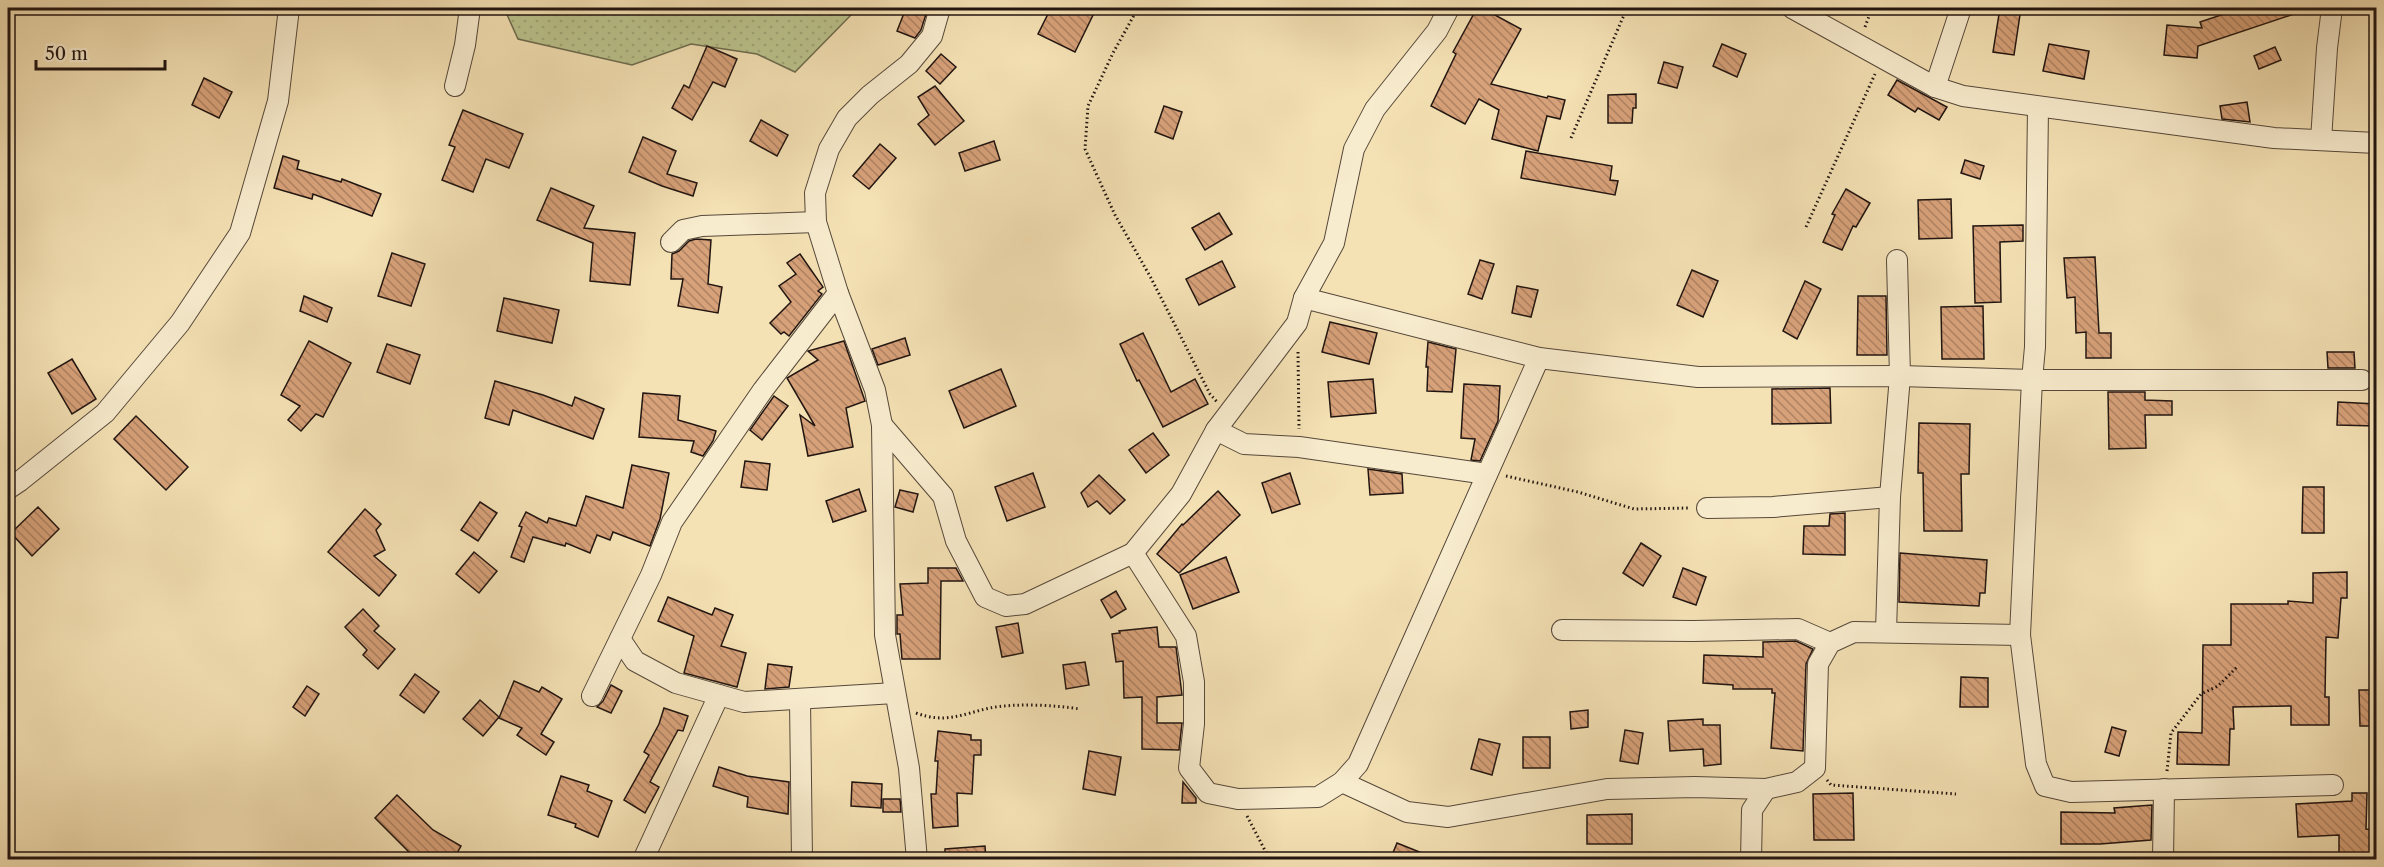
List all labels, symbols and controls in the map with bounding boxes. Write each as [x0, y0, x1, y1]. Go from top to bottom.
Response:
scale bar [36, 33, 165, 71]
text: 50 m [45, 43, 88, 65]

